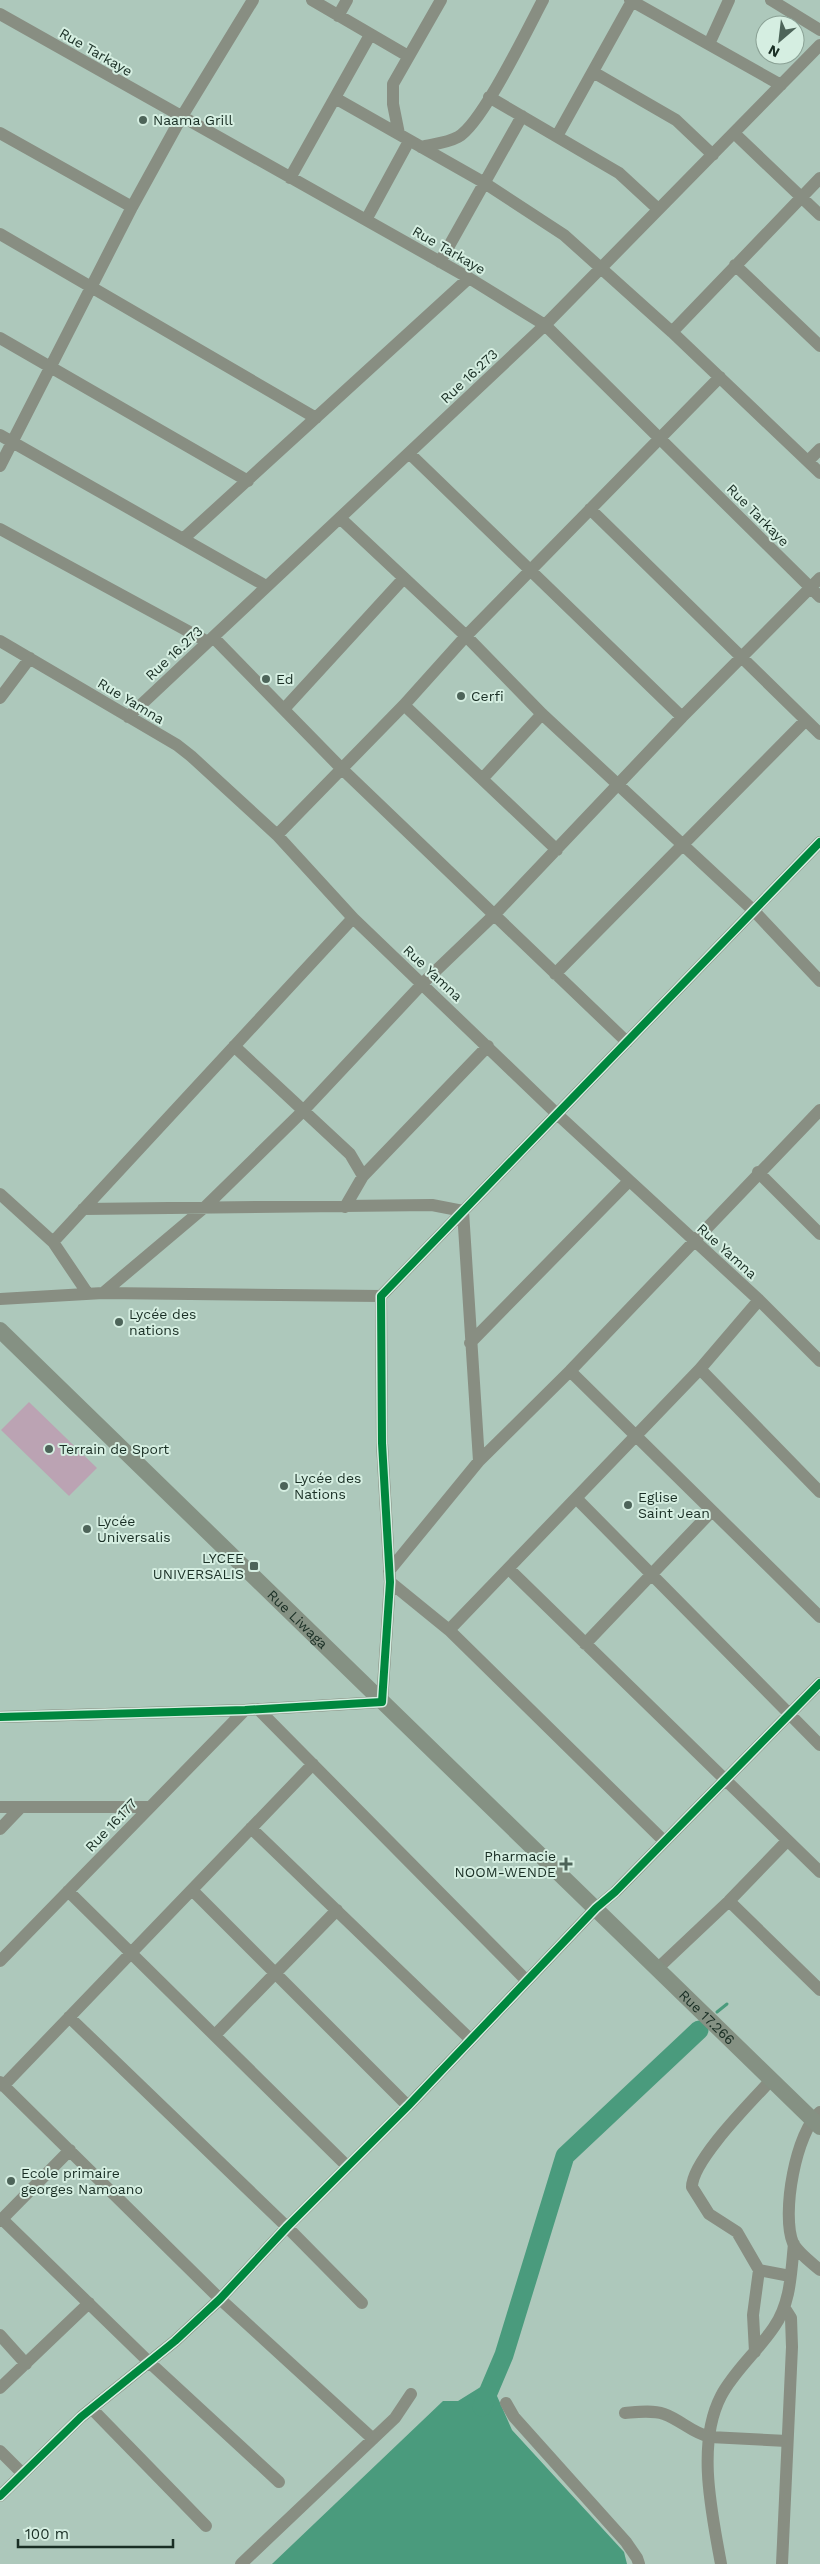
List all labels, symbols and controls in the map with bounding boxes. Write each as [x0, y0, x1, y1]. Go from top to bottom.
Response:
north arrow [755, 15, 805, 65]
street label: Rue Tarkaye [57, 25, 135, 79]
text: N [766, 42, 782, 61]
place label: Naama Grill [153, 112, 234, 128]
marker: Naama Grill [137, 114, 149, 126]
street label: Rue Tarkaye [410, 223, 488, 277]
street label: Rue 16.273 [437, 346, 501, 406]
street label: Rue Tarkaye [724, 481, 792, 549]
street label: Rue 16.273 [142, 623, 206, 683]
place label: Ed [276, 671, 293, 687]
marker: Ed [260, 673, 272, 685]
street label: Rue Yamna [95, 675, 167, 727]
place label: Cerfi [471, 688, 504, 704]
marker: Cerfi [455, 690, 467, 702]
street label: Rue Yamna [400, 942, 466, 1004]
street label: Rue Yamna [694, 1220, 760, 1282]
place label: Lycée des nations [129, 1306, 196, 1338]
marker: Lycée des nations [113, 1316, 125, 1328]
place label: Terrain de Sport [59, 1441, 169, 1457]
marker: Terrain de Sport [43, 1443, 55, 1455]
place label: Lycée des Nations [294, 1470, 361, 1502]
marker: Lycée des Nations [278, 1480, 290, 1492]
place label: Eglise Saint Jean [638, 1489, 710, 1521]
marker: Eglise Saint Jean [622, 1499, 634, 1511]
place label: Lycée Universalis [97, 1513, 171, 1545]
marker: Lycée Universalis [81, 1523, 93, 1535]
place label: LYCEE UNIVERSALIS [153, 1550, 244, 1582]
marker: LYCEE UNIVERSALIS [248, 1560, 260, 1572]
street label: Rue Liwaga [264, 1586, 331, 1652]
street label: Rue 16.177 [82, 1795, 140, 1855]
place label: Pharmacie NOOM-WENDE [454, 1848, 556, 1880]
marker: Pharmacie NOOM-WENDE [560, 1858, 572, 1870]
street label: Rue 17.266 [676, 1987, 738, 2048]
place label: Ecole primaire georges Namoano [21, 2165, 143, 2197]
marker: Ecole primaire georges Namoano [5, 2175, 17, 2187]
scale bar [18, 2516, 172, 2548]
text: 100 m [25, 2525, 69, 2543]

